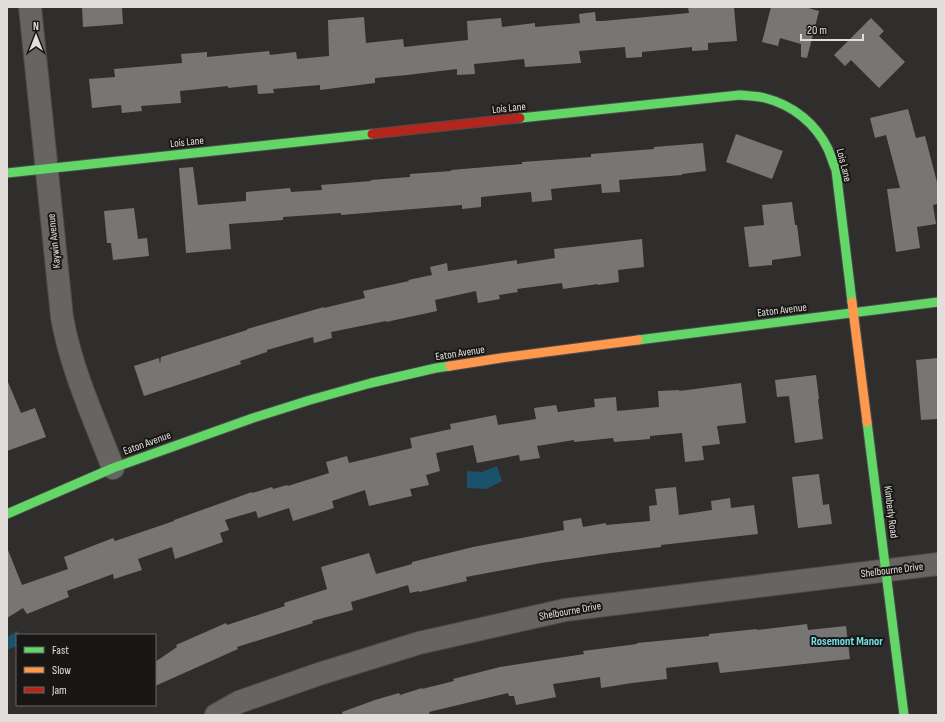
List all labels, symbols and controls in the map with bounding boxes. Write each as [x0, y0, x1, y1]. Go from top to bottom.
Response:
north arrow [16, 16, 56, 56]
scale bar [801, 16, 863, 42]
text: N [33, 20, 39, 33]
text: 20 m [807, 23, 827, 38]
street label: Lois Lane [492, 100, 526, 116]
street label: Lois Lane [170, 134, 204, 150]
street label: Lois Lane [834, 147, 854, 183]
street label: Kaywin Avenue [45, 213, 63, 269]
street label: Eaton Avenue [756, 301, 808, 319]
street label: Eaton Avenue [434, 343, 486, 363]
street label: Eaton Avenue [121, 428, 173, 458]
street label: Kimberly Road [881, 485, 901, 539]
street label: Shelbourne Drive [860, 560, 924, 580]
street label: Shelbourne Drive [538, 599, 602, 623]
legend [16, 634, 156, 706]
district label: Rosemont Manor [811, 634, 883, 649]
text: Fast [52, 643, 69, 658]
text: Slow [52, 663, 71, 678]
text: Jam [51, 683, 67, 698]

